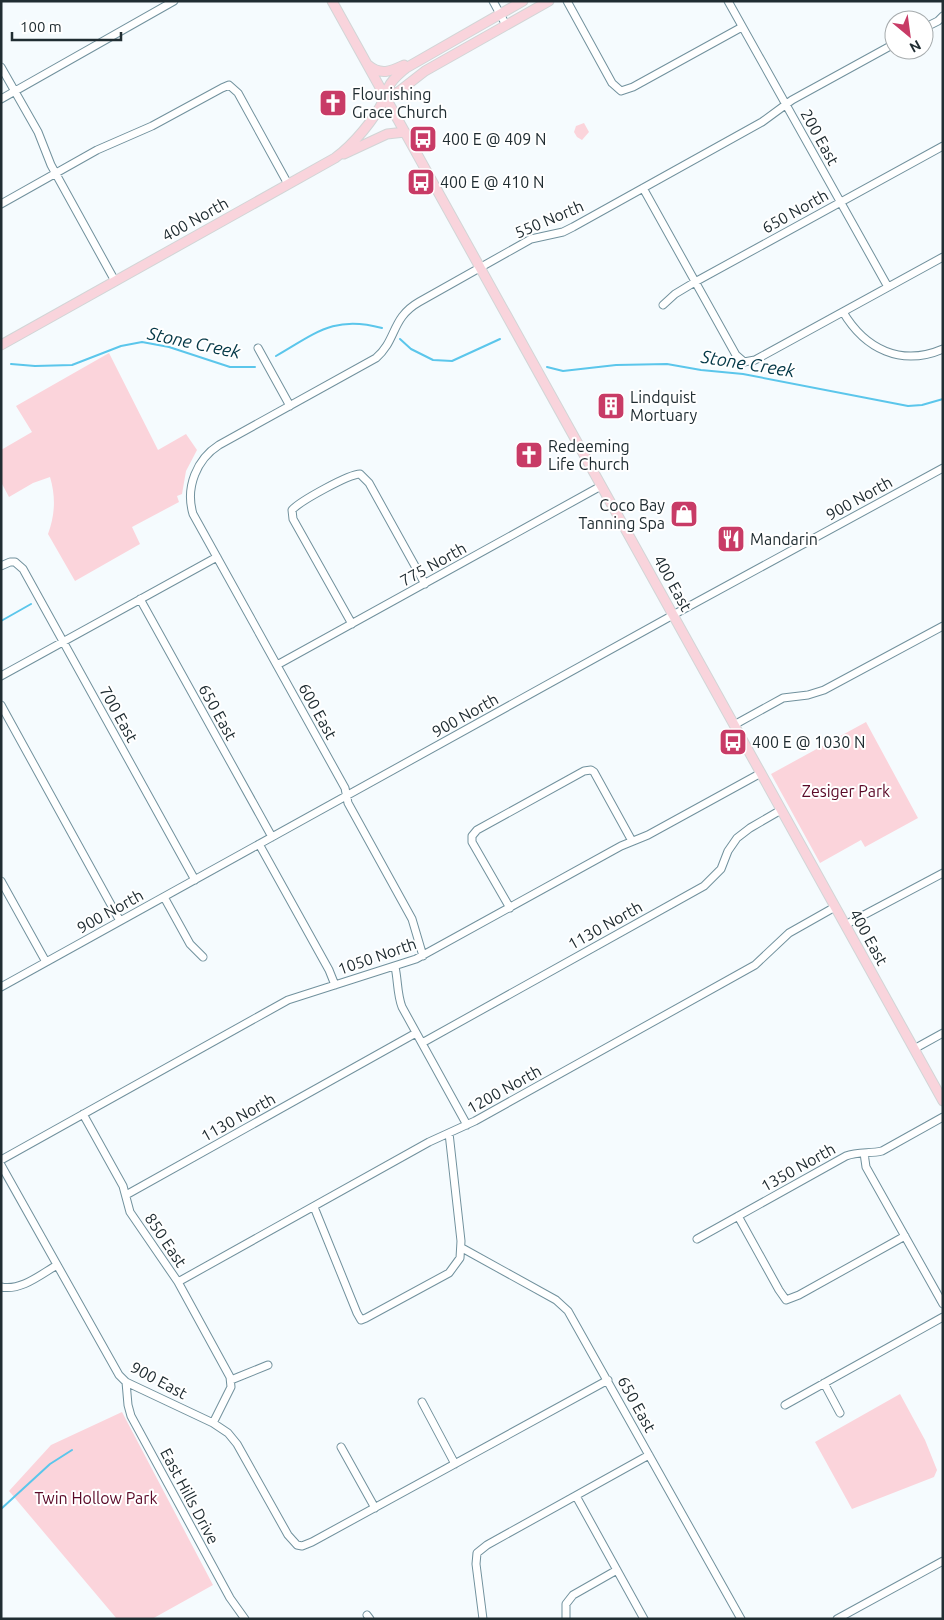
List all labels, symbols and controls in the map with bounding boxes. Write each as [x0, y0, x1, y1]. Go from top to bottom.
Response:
scale bar [12, 10, 121, 42]
north arrow [884, 10, 934, 60]
text: 100 m [20, 18, 62, 35]
text: N [907, 37, 924, 56]
place label: Flourishing Grace Church [352, 85, 447, 121]
church icon: Flourishing Grace Church [318, 88, 348, 118]
street label: 200 East [797, 106, 843, 169]
bus stop icon: 400 E @ 409 N [408, 124, 438, 154]
place label: 400 E @ 409 N [442, 130, 546, 148]
bus stop icon: 400 E @ 410 N [406, 167, 436, 197]
place label: 400 E @ 410 N [440, 173, 544, 191]
street label: 650 North [759, 185, 831, 237]
street label: 400 North [159, 193, 231, 245]
street label: 550 North [512, 196, 586, 242]
water label: Stone Creek [145, 322, 243, 362]
water label: Stone Creek [699, 346, 797, 380]
place label: Lindquist Mortuary [630, 388, 697, 424]
building icon: Lindquist Mortuary [596, 391, 626, 421]
place label: Redeeming Life Church [548, 437, 630, 473]
church icon: Redeeming Life Church [514, 440, 544, 470]
street label: 900 North [823, 472, 895, 524]
place label: Coco Bay Tanning Spa [578, 496, 665, 532]
shop icon: Coco Bay Tanning Spa [669, 499, 699, 529]
restaurant icon: Mandarin [716, 524, 746, 554]
place label: Mandarin [750, 530, 818, 548]
street label: 775 North [397, 538, 469, 590]
street label: 400 East [650, 552, 696, 615]
street label: 600 East [295, 680, 341, 743]
street label: 650 East [195, 681, 241, 744]
street label: 700 East [96, 683, 142, 746]
street label: 900 North [429, 689, 501, 741]
bus stop icon: 400 E @ 1030 N [718, 727, 748, 757]
place label: 400 E @ 1030 N [752, 733, 865, 751]
park label: Zesiger Park [802, 782, 890, 800]
street label: 900 North [74, 885, 146, 937]
street label: 1130 North [565, 897, 645, 953]
street label: 400 East [846, 906, 892, 969]
street label: 1050 North [335, 934, 419, 978]
street label: 1200 North [464, 1061, 544, 1117]
street label: 1130 North [198, 1089, 278, 1145]
street label: 1350 North [758, 1139, 838, 1195]
street label: 850 East [141, 1210, 191, 1271]
street label: 900 East [128, 1358, 191, 1403]
street label: 650 East [614, 1373, 660, 1436]
street label: East Hills Drive [157, 1445, 223, 1547]
park label: Twin Hollow Park [35, 1489, 158, 1507]

